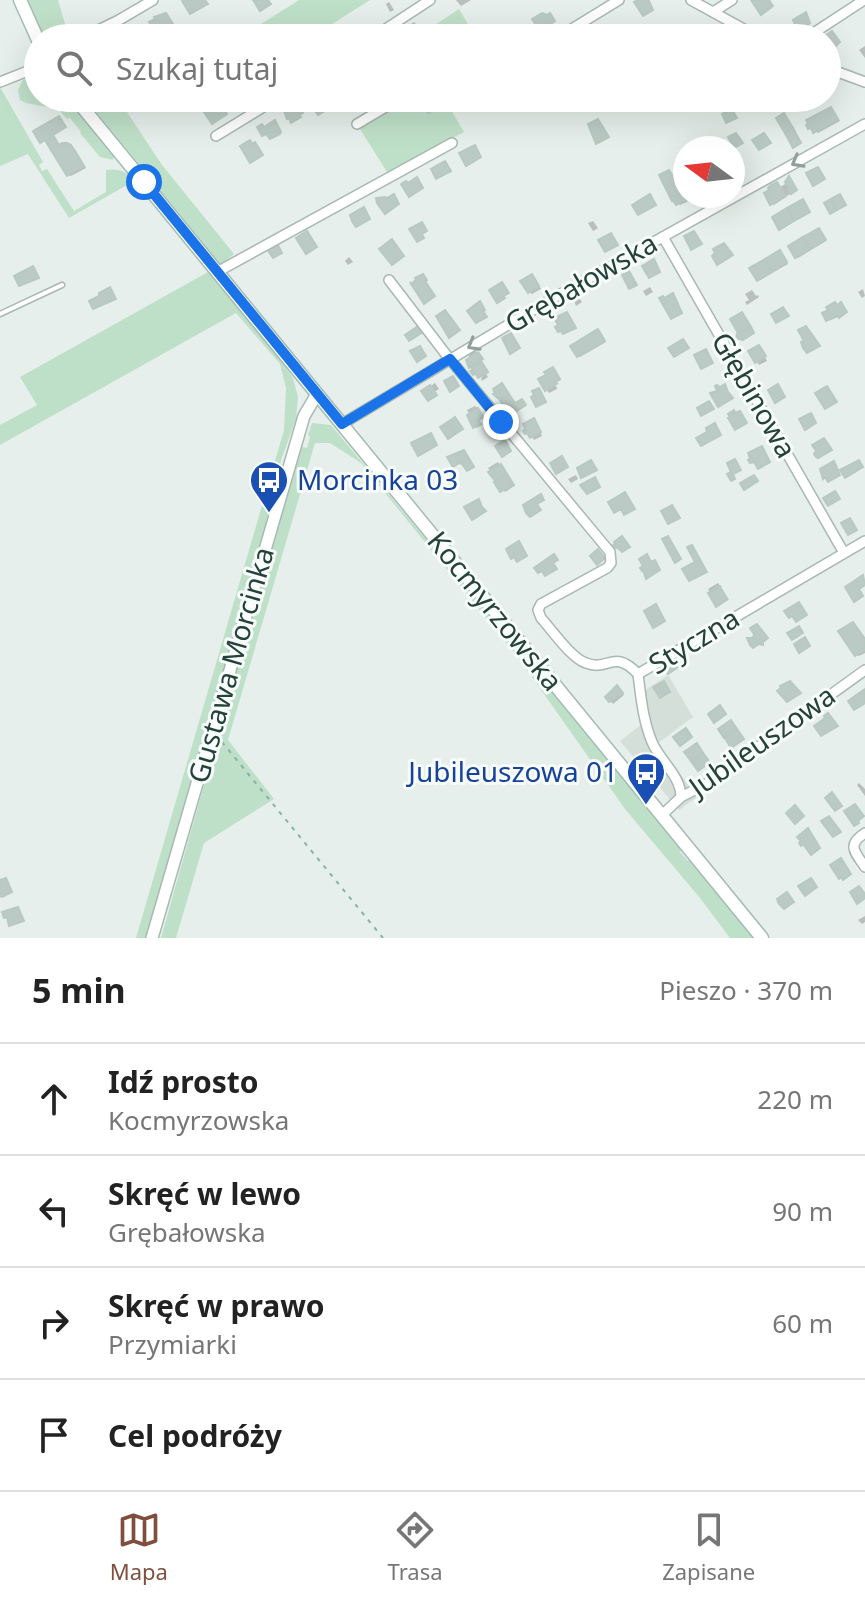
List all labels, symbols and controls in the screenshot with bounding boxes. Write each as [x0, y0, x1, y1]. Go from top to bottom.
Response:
search box [24, 24, 841, 112]
icon: search [52, 46, 96, 90]
text: Szukaj tutaj [116, 48, 278, 89]
north arrow [673, 136, 745, 208]
one-way arrow [791, 152, 806, 168]
route start [126, 164, 162, 200]
street label: Grębałowska [497, 223, 664, 341]
street label: Głębinowa [704, 325, 806, 464]
one-way arrow [467, 335, 482, 351]
route end [483, 404, 519, 440]
bus stop icon: Morcinka 03 [248, 459, 290, 514]
place label: Morcinka 03 [297, 460, 458, 498]
street label: Kocmyrzowska [420, 523, 572, 698]
street label: Gustawa Morcinka [178, 542, 282, 787]
street label: Styczna [641, 598, 746, 682]
street label: Jubileuszowa [678, 676, 842, 806]
bus stop icon: Jubileuszowa 01 [625, 751, 667, 806]
place label: Jubileuszowa 01 [405, 752, 618, 790]
text: 5 min [32, 967, 126, 1013]
text: Pieszo · 370 m [659, 972, 833, 1008]
text: Idź prosto [108, 1061, 259, 1102]
icon: ahead [32, 1077, 76, 1121]
text: 220 m [757, 1081, 833, 1117]
text: Kocmyrzowska [108, 1102, 289, 1138]
text: Skręć w lewo [108, 1173, 301, 1214]
icon: left [32, 1189, 76, 1233]
text: 90 m [772, 1193, 833, 1229]
text: Grębałowska [108, 1214, 266, 1250]
text: Skręć w prawo [108, 1285, 325, 1326]
icon: right [32, 1301, 76, 1345]
text: 60 m [772, 1305, 833, 1341]
text: Przymiarki [108, 1326, 237, 1362]
icon: arrive [32, 1413, 76, 1457]
text: Cel podróży [108, 1415, 282, 1456]
tab: Mapa [110, 1508, 168, 1586]
tab: Trasa [388, 1508, 443, 1586]
tab: Zapisane [662, 1508, 755, 1586]

